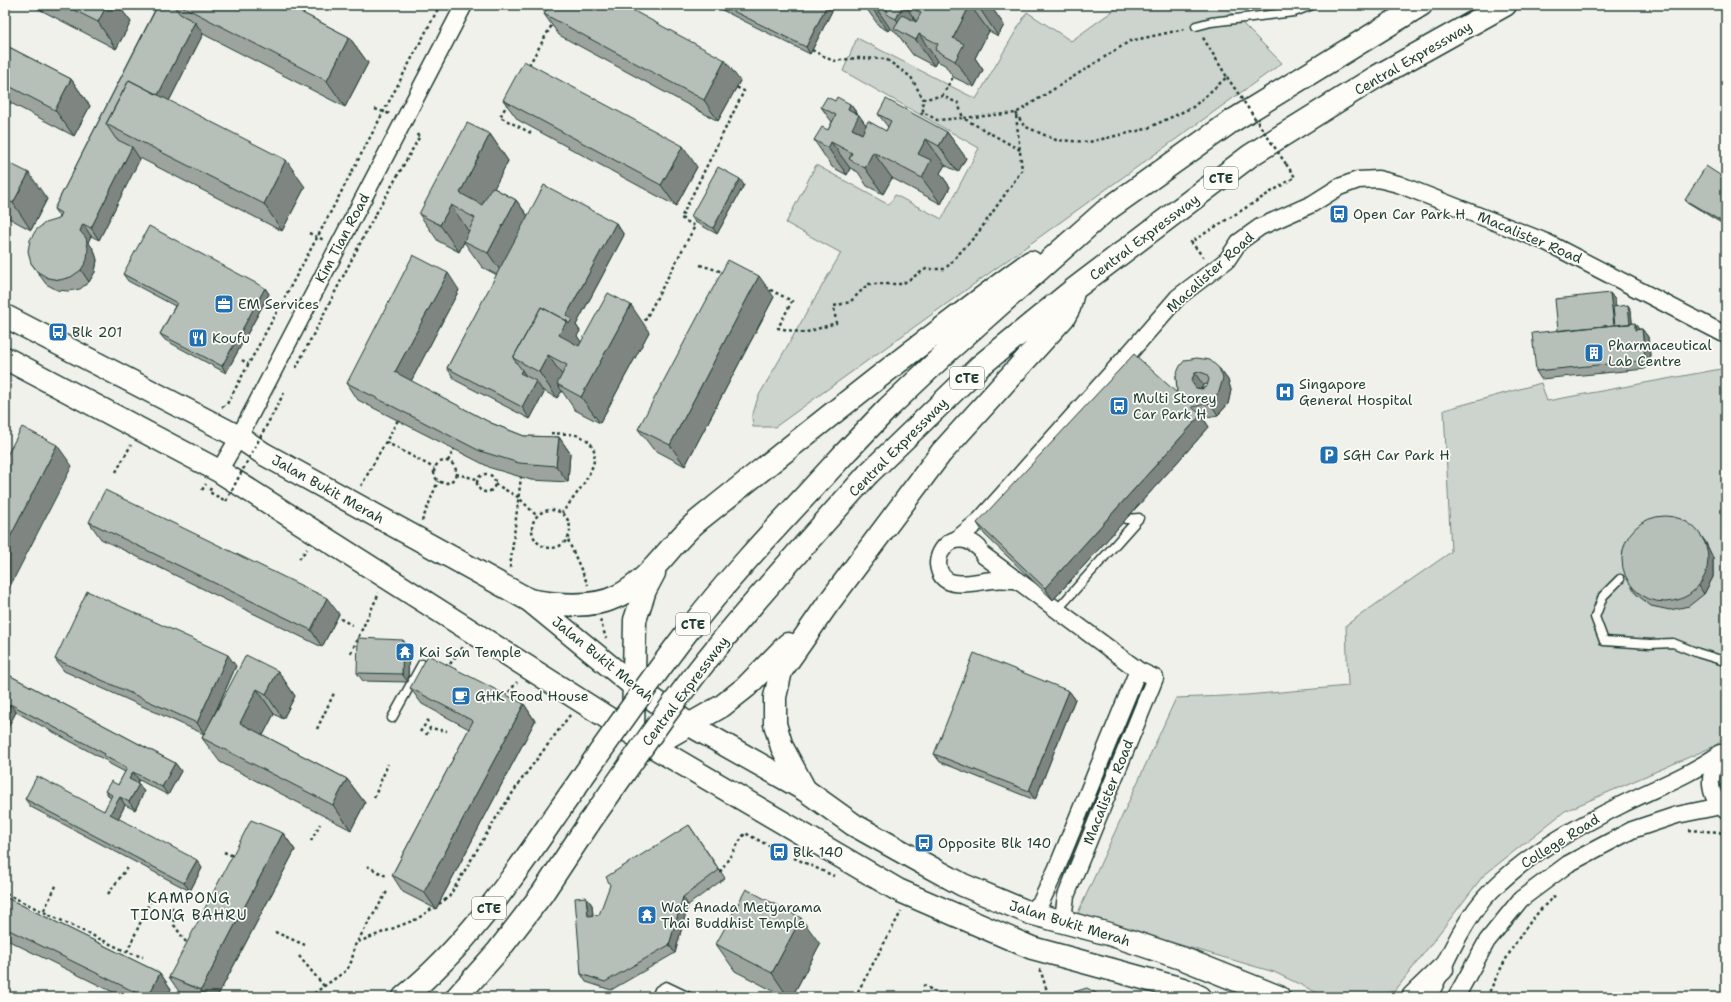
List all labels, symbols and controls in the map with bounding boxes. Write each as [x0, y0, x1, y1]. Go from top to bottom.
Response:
street label: Central Expressway [1351, 17, 1475, 99]
road number: CTE [1204, 167, 1238, 189]
street label: Kim Tian Road [311, 190, 373, 286]
street label: Central Expressway [1085, 190, 1203, 284]
bus stop icon: Open Car Park H [1328, 203, 1350, 225]
place label: Open Car Park H [1353, 205, 1466, 223]
street label: Macalister Road [1475, 207, 1585, 267]
street label: Macalister Road [1162, 228, 1258, 316]
office icon: EM Services [213, 293, 235, 315]
place label: EM Services [238, 295, 319, 313]
bus stop icon: Blk 201 [47, 321, 69, 343]
place label: Blk 201 [72, 323, 122, 341]
restaurant icon: Koufu [187, 327, 209, 349]
place label: Koufu [212, 329, 250, 347]
place label: Pharmaceutical Lab Centre [1608, 336, 1712, 370]
building icon: Pharmaceutical Lab Centre [1583, 342, 1605, 364]
road number: CTE [950, 367, 984, 389]
place label: Singapore General Hospital [1299, 375, 1413, 409]
hospital icon: Singapore General Hospital [1274, 381, 1296, 403]
place label: Multi Storey Car Park H [1133, 389, 1216, 423]
street label: Central Expressway [845, 394, 951, 500]
bus stop icon: Multi Storey Car Park H [1108, 395, 1130, 417]
parking icon: SGH Car Park H [1318, 444, 1340, 466]
place label: SGH Car Park H [1343, 446, 1450, 464]
street label: Jalan Bukit Merah [269, 451, 387, 527]
street label: Jalan Bukit Merah [548, 612, 658, 706]
road number: CTE [676, 613, 710, 635]
street label: Central Expressway [638, 632, 732, 750]
temple icon: Kai San Temple [394, 641, 416, 663]
place label: Kai San Temple [419, 643, 521, 661]
cafe icon: GHK Food House [450, 685, 472, 707]
place label: GHK Food House [475, 687, 589, 705]
street label: Macalister Road [1079, 737, 1137, 847]
street label: College Road [1517, 810, 1603, 872]
bus stop icon: Opposite Blk 140 [913, 832, 935, 854]
place label: Opposite Blk 140 [938, 834, 1051, 852]
bus stop icon: Blk 140 [768, 841, 790, 863]
place label: Blk 140 [793, 843, 843, 861]
district label: KAMPONG TIONG BAHRU [130, 888, 248, 925]
street label: Jalan Bukit Merah [1007, 896, 1133, 950]
road number: CTE [472, 897, 506, 919]
place label: Wat Anada Metyarama Thai Buddhist Temple [661, 898, 822, 932]
temple icon: Wat Anada Metyarama Thai Buddhist Temple [636, 904, 658, 926]

